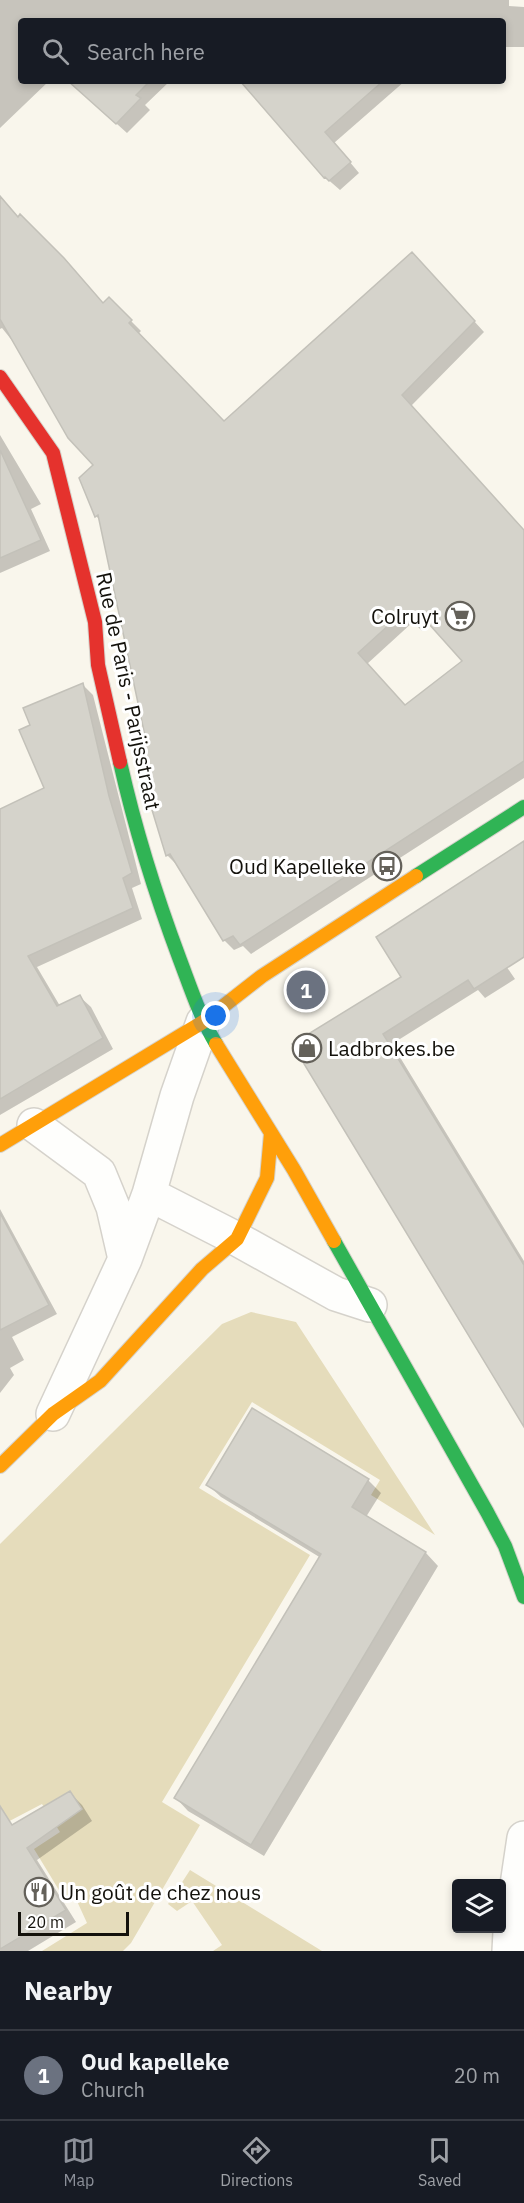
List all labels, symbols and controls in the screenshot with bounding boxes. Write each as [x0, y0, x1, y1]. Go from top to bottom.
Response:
search box [18, 18, 506, 84]
icon: search [39, 35, 72, 68]
text: Search here [87, 37, 205, 66]
street label: Rue de Paris - Parijsstraat [90, 569, 168, 813]
supermarket icon: Colruyt [444, 600, 476, 632]
place label: Colruyt [371, 602, 439, 630]
bus stop icon: Oud Kapelleke [371, 850, 403, 882]
place label: Oud Kapelleke [229, 852, 366, 880]
pin: 1 [286, 968, 326, 1012]
your location [201, 1001, 230, 1030]
shop icon: Ladbrokes.be [291, 1032, 323, 1064]
place label: Ladbrokes.be [328, 1034, 455, 1062]
restaurant icon: Un goût de chez nous [23, 1876, 55, 1908]
place label: Un goût de chez nous [60, 1878, 261, 1906]
map controls [452, 1879, 506, 1933]
button: layers [452, 1879, 506, 1933]
scale bar [18, 1909, 129, 1936]
text: 20 m [27, 1912, 64, 1932]
text: Nearby [24, 1973, 112, 2007]
text: Oud kapelleke [81, 2047, 229, 2076]
text: 1 [38, 2062, 50, 2089]
text: 20 m [454, 2062, 500, 2089]
text: Church [81, 2076, 145, 2103]
tab: Map [62, 2134, 95, 2190]
tab: Directions [220, 2134, 293, 2190]
tab: Saved [418, 2134, 462, 2190]

